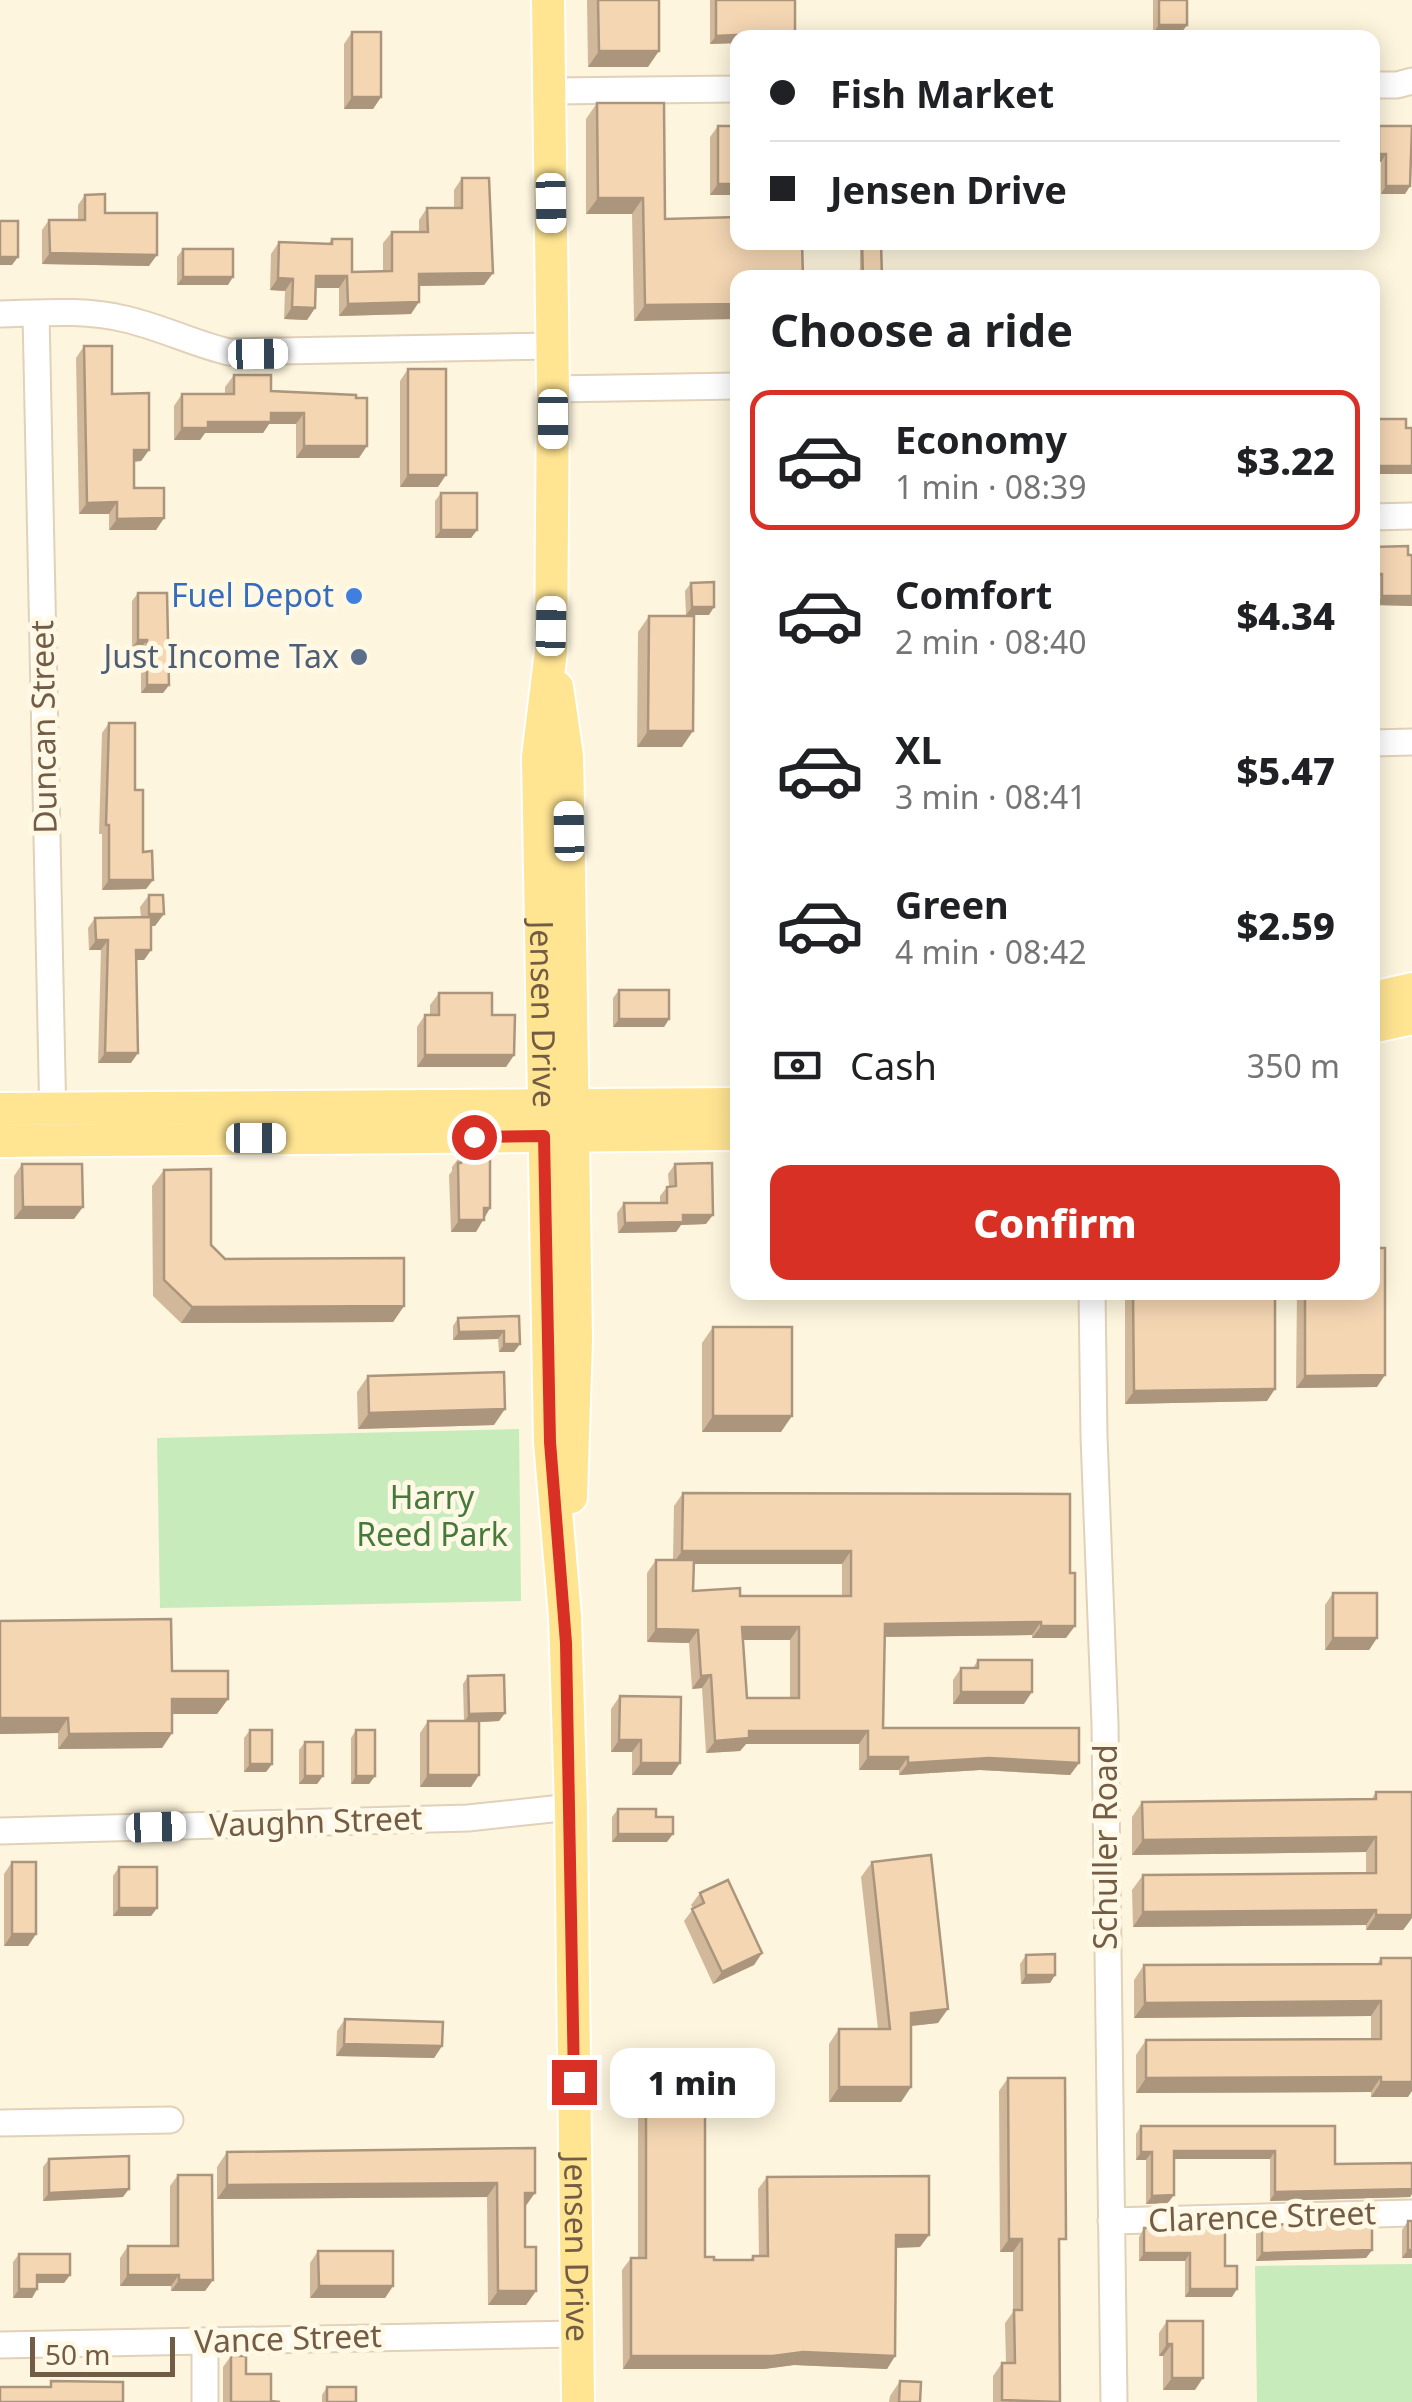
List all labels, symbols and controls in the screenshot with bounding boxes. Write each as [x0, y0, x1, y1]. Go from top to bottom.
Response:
text: Fish Market [830, 67, 1054, 119]
text: Jensen Drive [830, 163, 1067, 215]
car [535, 173, 567, 233]
text: Choose a ride [770, 299, 1073, 360]
car [228, 338, 288, 370]
car [538, 389, 568, 449]
text: Economy [895, 413, 1067, 465]
icon: car [775, 415, 865, 505]
text: $3.22 [1236, 434, 1335, 486]
text: 1 min · 08:39 [895, 465, 1087, 508]
text: Comfort [895, 568, 1052, 620]
icon: car [775, 570, 865, 660]
place label: Fuel Depot [171, 573, 334, 616]
marker: Fuel Depot [343, 585, 365, 607]
text: $4.34 [1236, 589, 1335, 641]
car [535, 596, 567, 656]
street label: Duncan Street [19, 620, 66, 834]
text: 2 min · 08:40 [895, 620, 1087, 663]
place label: Just Income Tax [101, 634, 339, 677]
marker: Just Income Tax [348, 646, 370, 668]
text: XL [895, 723, 942, 775]
icon: car [775, 725, 865, 815]
text: $5.47 [1236, 744, 1335, 796]
text: 3 min · 08:41 [895, 775, 1087, 818]
car [553, 801, 585, 861]
text: Green [895, 878, 1009, 930]
icon: car [775, 880, 865, 970]
text: $2.59 [1236, 899, 1335, 951]
street label: Jensen Drive [521, 917, 567, 1108]
text: 4 min · 08:42 [895, 930, 1087, 973]
icon: cash [770, 1038, 825, 1093]
text: Cash [850, 1039, 937, 1091]
text: 350 m [1247, 1044, 1340, 1087]
route start [452, 1115, 497, 1160]
car [226, 1123, 286, 1153]
button: Confirm [770, 1165, 1340, 1280]
park label: Harry Reed Park [356, 1475, 508, 1555]
street label: Schuller Road [1083, 1744, 1126, 1950]
street label: Vaughn Street [209, 1795, 423, 1846]
car [125, 1811, 187, 1843]
callout: 1 min [609, 2047, 774, 2117]
route end [552, 2060, 597, 2105]
text: 1 min [648, 2061, 737, 2104]
street label: Jensen Drive [555, 2151, 600, 2342]
street label: Clarence Street [1147, 2190, 1377, 2241]
street label: Vance Street [194, 2313, 382, 2362]
scale bar [30, 2332, 175, 2376]
text: 50 m [45, 2335, 111, 2373]

